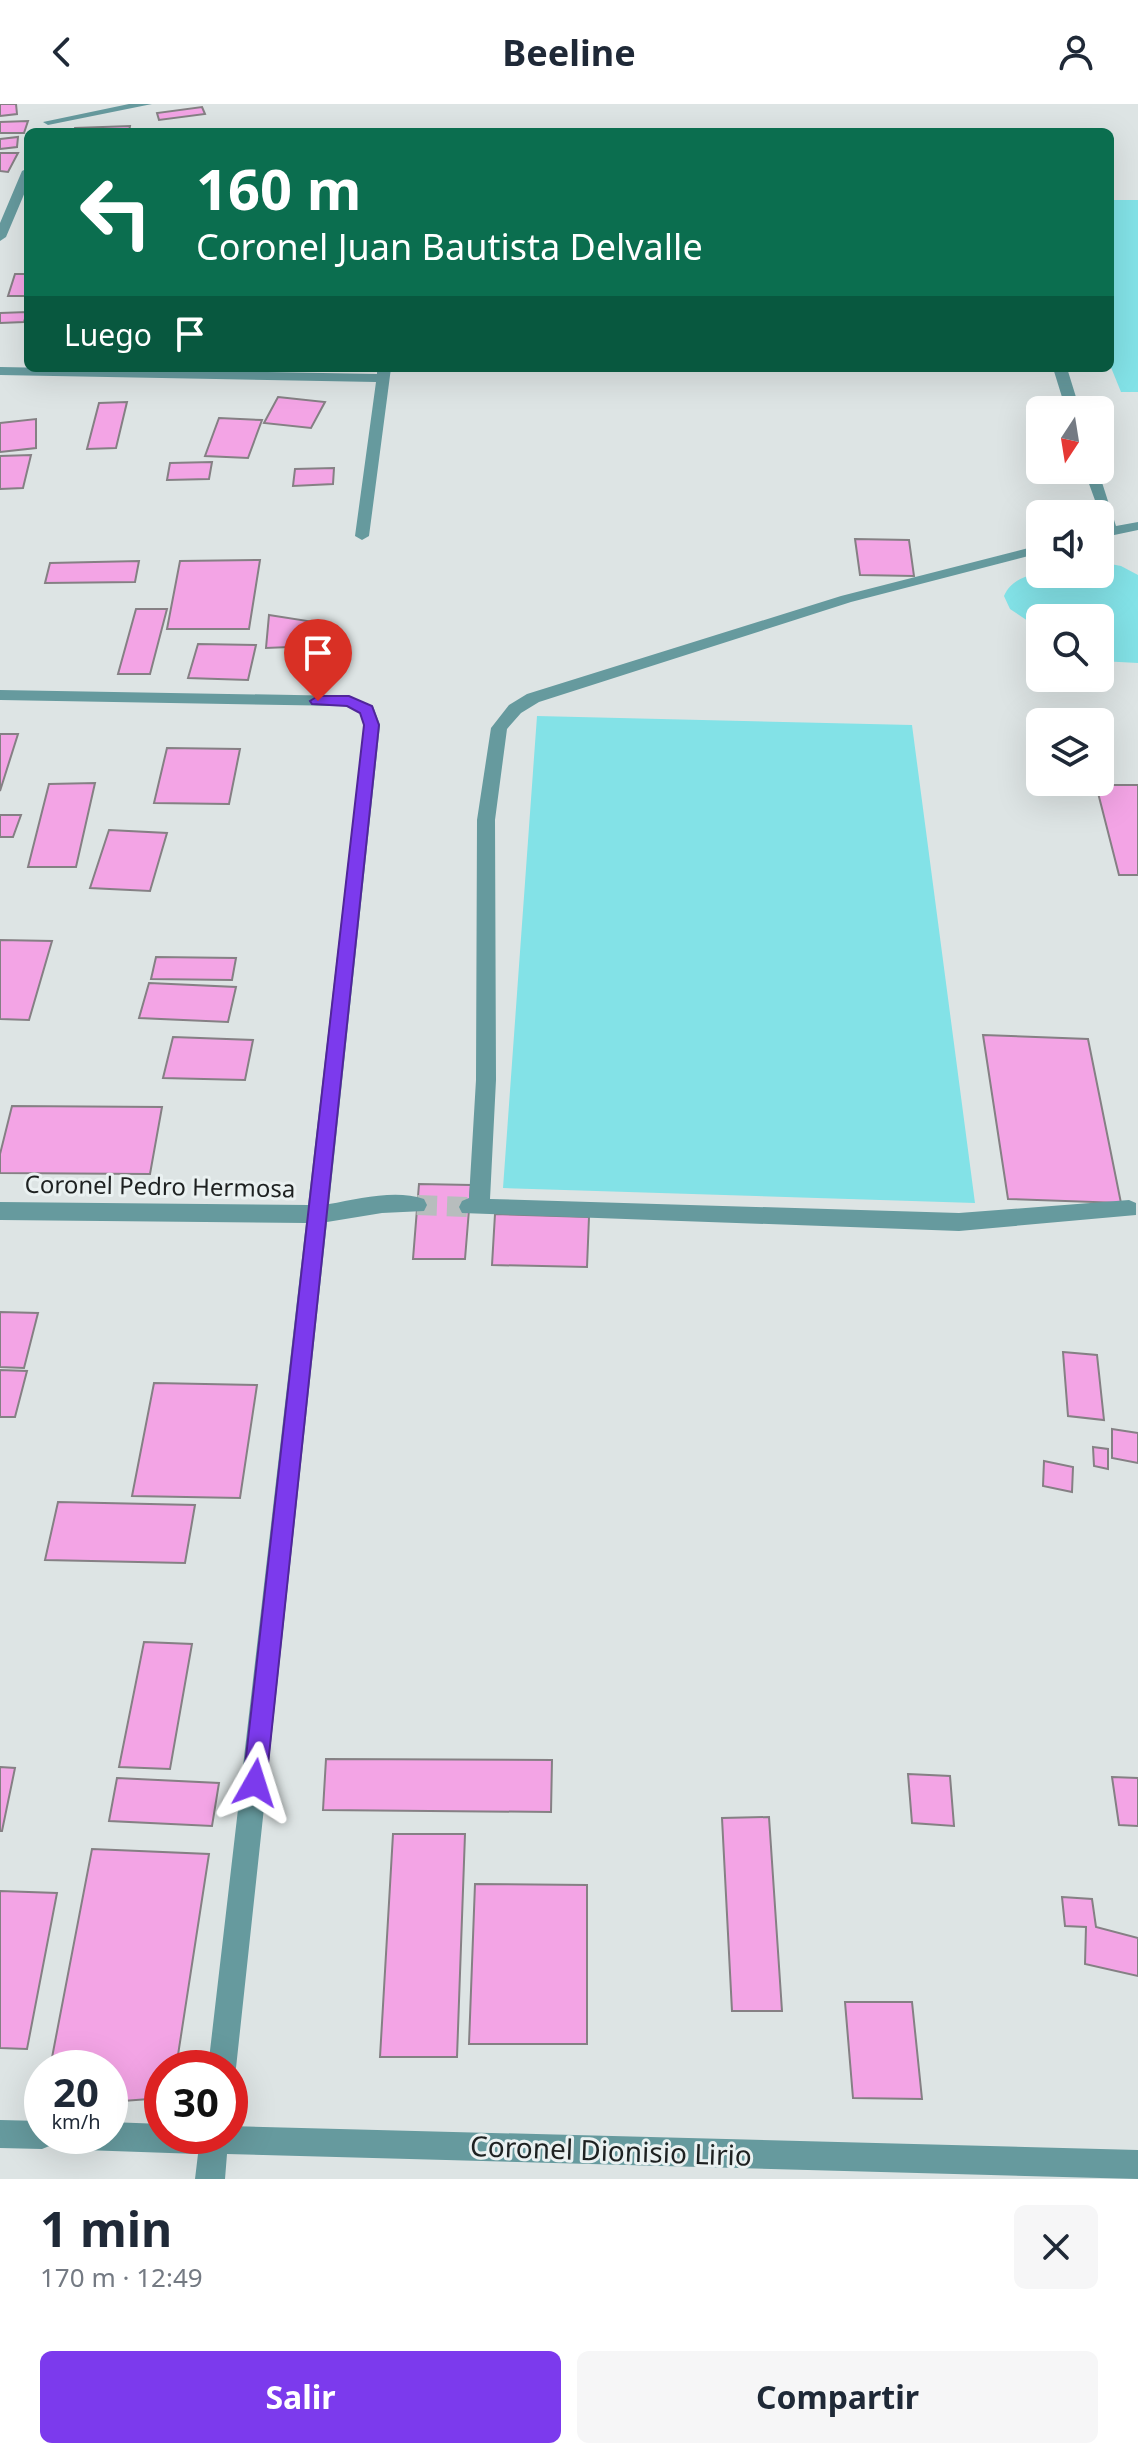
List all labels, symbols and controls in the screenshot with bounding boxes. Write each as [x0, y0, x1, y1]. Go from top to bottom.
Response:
text: Beeline [502, 28, 636, 77]
icon: back [40, 30, 84, 74]
icon: person [1054, 30, 1098, 74]
text: 160 m [196, 150, 361, 226]
icon: left [64, 160, 168, 264]
text: Coronel Juan Bautista Delvalle [196, 222, 703, 271]
icon: arrive [168, 312, 212, 356]
text: Luego [64, 314, 152, 355]
north arrow [1026, 396, 1114, 484]
map controls [1026, 396, 1114, 796]
button: sound [1026, 500, 1114, 588]
button: search [1026, 604, 1114, 692]
pin [284, 619, 352, 701]
icon: arrive [296, 631, 340, 675]
button: layers [1026, 708, 1114, 796]
street label: Coronel Pedro Hermosa [24, 1167, 296, 1204]
position arrow [213, 1741, 297, 1825]
speed limit sign: 30 [144, 2050, 248, 2154]
text: 20 [53, 2064, 99, 2119]
text: km/h [51, 2108, 101, 2135]
street label: Coronel Dionisio Lirio [470, 2126, 753, 2174]
text: 1 min [40, 2196, 172, 2261]
button: close [1014, 2205, 1098, 2289]
text: 170 m · 12:49 [40, 2259, 203, 2295]
button: Salir [40, 2351, 561, 2443]
button: Compartir [577, 2351, 1098, 2443]

